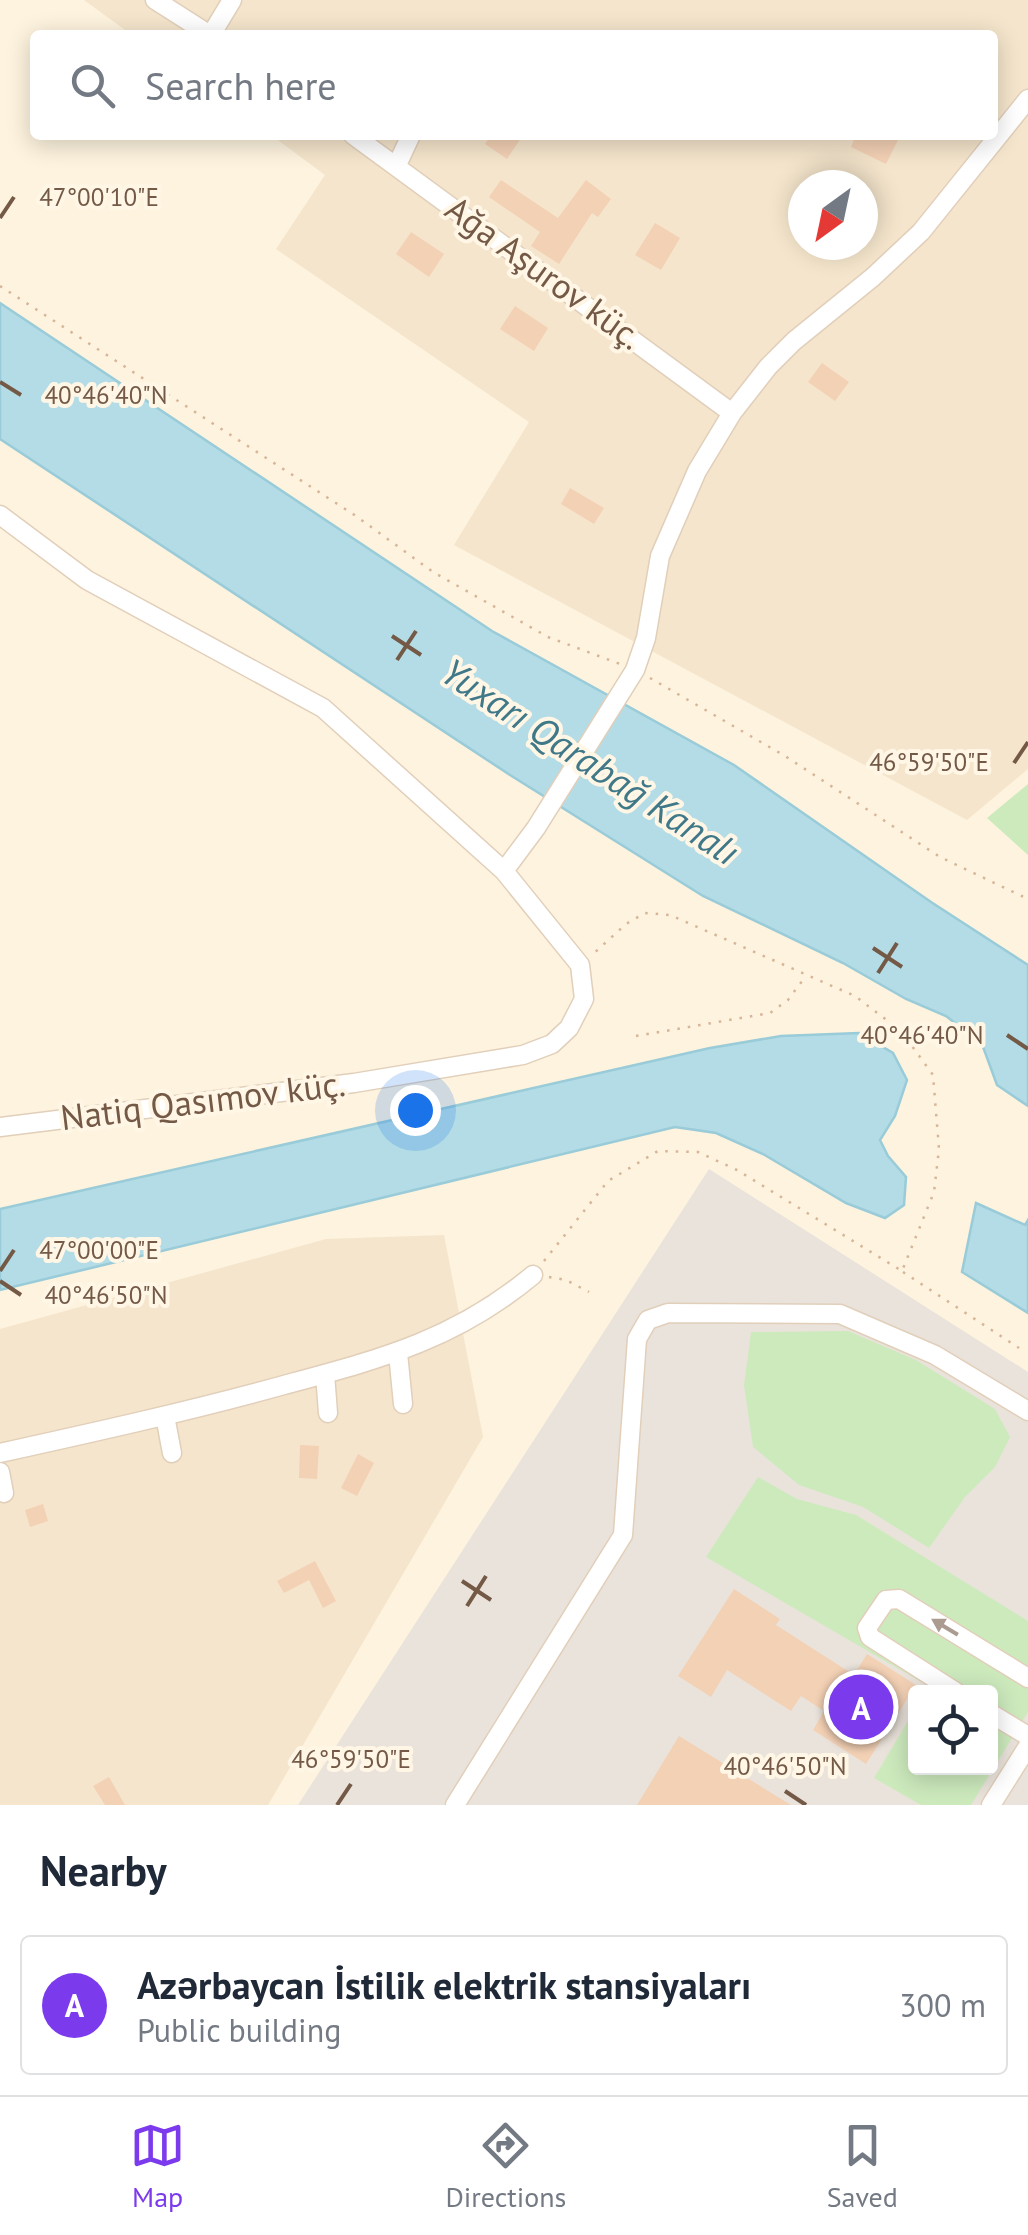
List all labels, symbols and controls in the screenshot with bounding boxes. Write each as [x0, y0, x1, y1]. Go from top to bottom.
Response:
search box [30, 30, 998, 140]
icon: search [65, 58, 120, 113]
text: Search here [145, 61, 337, 110]
north arrow [788, 170, 878, 260]
text: 47°00'10"E [39, 181, 159, 213]
street label: Ağa Aşurov küç. [437, 185, 652, 359]
text: 40°46'40"N [44, 379, 168, 411]
water label: Yuxarı Qarabağ Kanalı [433, 646, 749, 875]
text: 46°59'50"E [869, 746, 989, 778]
text: 40°46'40"N [860, 1019, 984, 1051]
street label: Natiq Qasımov küç. [58, 1060, 348, 1140]
your location [390, 1085, 441, 1136]
text: 47°00'00"E [39, 1234, 159, 1266]
text: 40°46'50"N [44, 1279, 168, 1311]
one-way arrow [931, 1619, 959, 1636]
pin: A [828, 1670, 894, 1744]
map controls [908, 1685, 998, 1775]
button: locate [908, 1685, 998, 1775]
text: 46°59'50"E [291, 1743, 411, 1775]
text: 40°46'50"N [723, 1750, 847, 1782]
text: Nearby [40, 1843, 167, 1898]
text: Azərbaycan İstilik elektrik stansiyaları [137, 1960, 751, 2009]
text: A [65, 1984, 84, 2026]
text: 300 m [899, 1984, 986, 2026]
text: Public building [137, 2009, 341, 2051]
tab: Map [130, 2118, 185, 2215]
tab: Directions [445, 2118, 566, 2215]
tab: Saved [827, 2118, 898, 2215]

